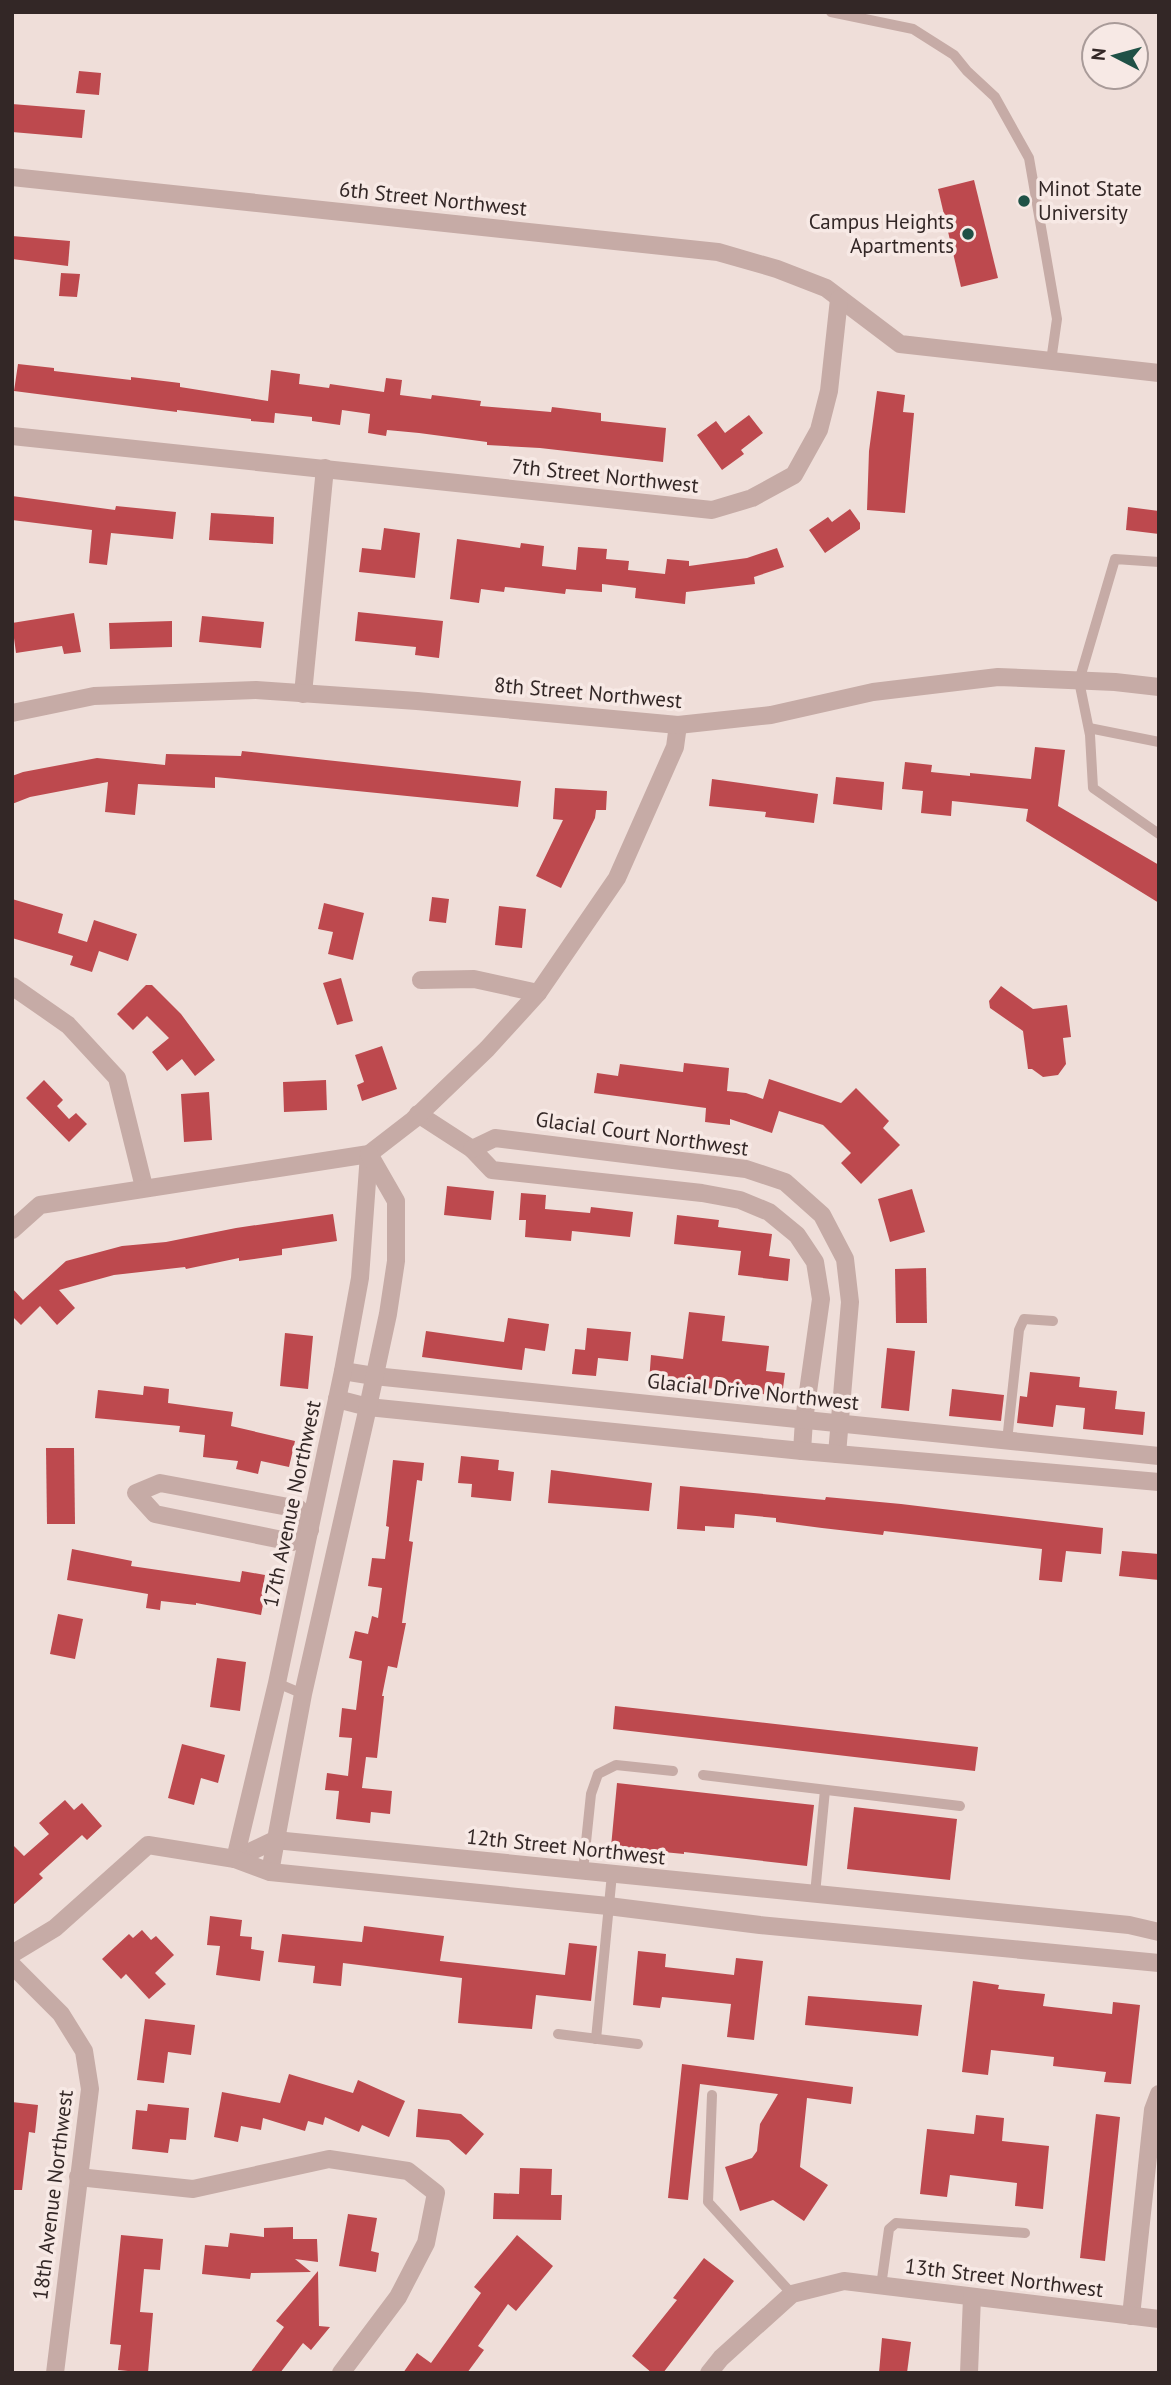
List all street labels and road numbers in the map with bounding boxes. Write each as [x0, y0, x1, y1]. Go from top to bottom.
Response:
street label: 6th Street Northwest [338, 175, 528, 222]
street label: 7th Street Northwest [510, 452, 700, 499]
street label: 8th Street Northwest [493, 671, 683, 714]
street label: Glacial Court Northwest [534, 1105, 750, 1162]
street label: Glacial Drive Northwest [646, 1367, 860, 1416]
street label: 17th Avenue Northwest [256, 1398, 327, 1610]
street label: 12th Street Northwest [465, 1823, 667, 1870]
street label: 18th Avenue Northwest [26, 2088, 79, 2301]
street label: 13th Street Northwest [903, 2252, 1105, 2303]

